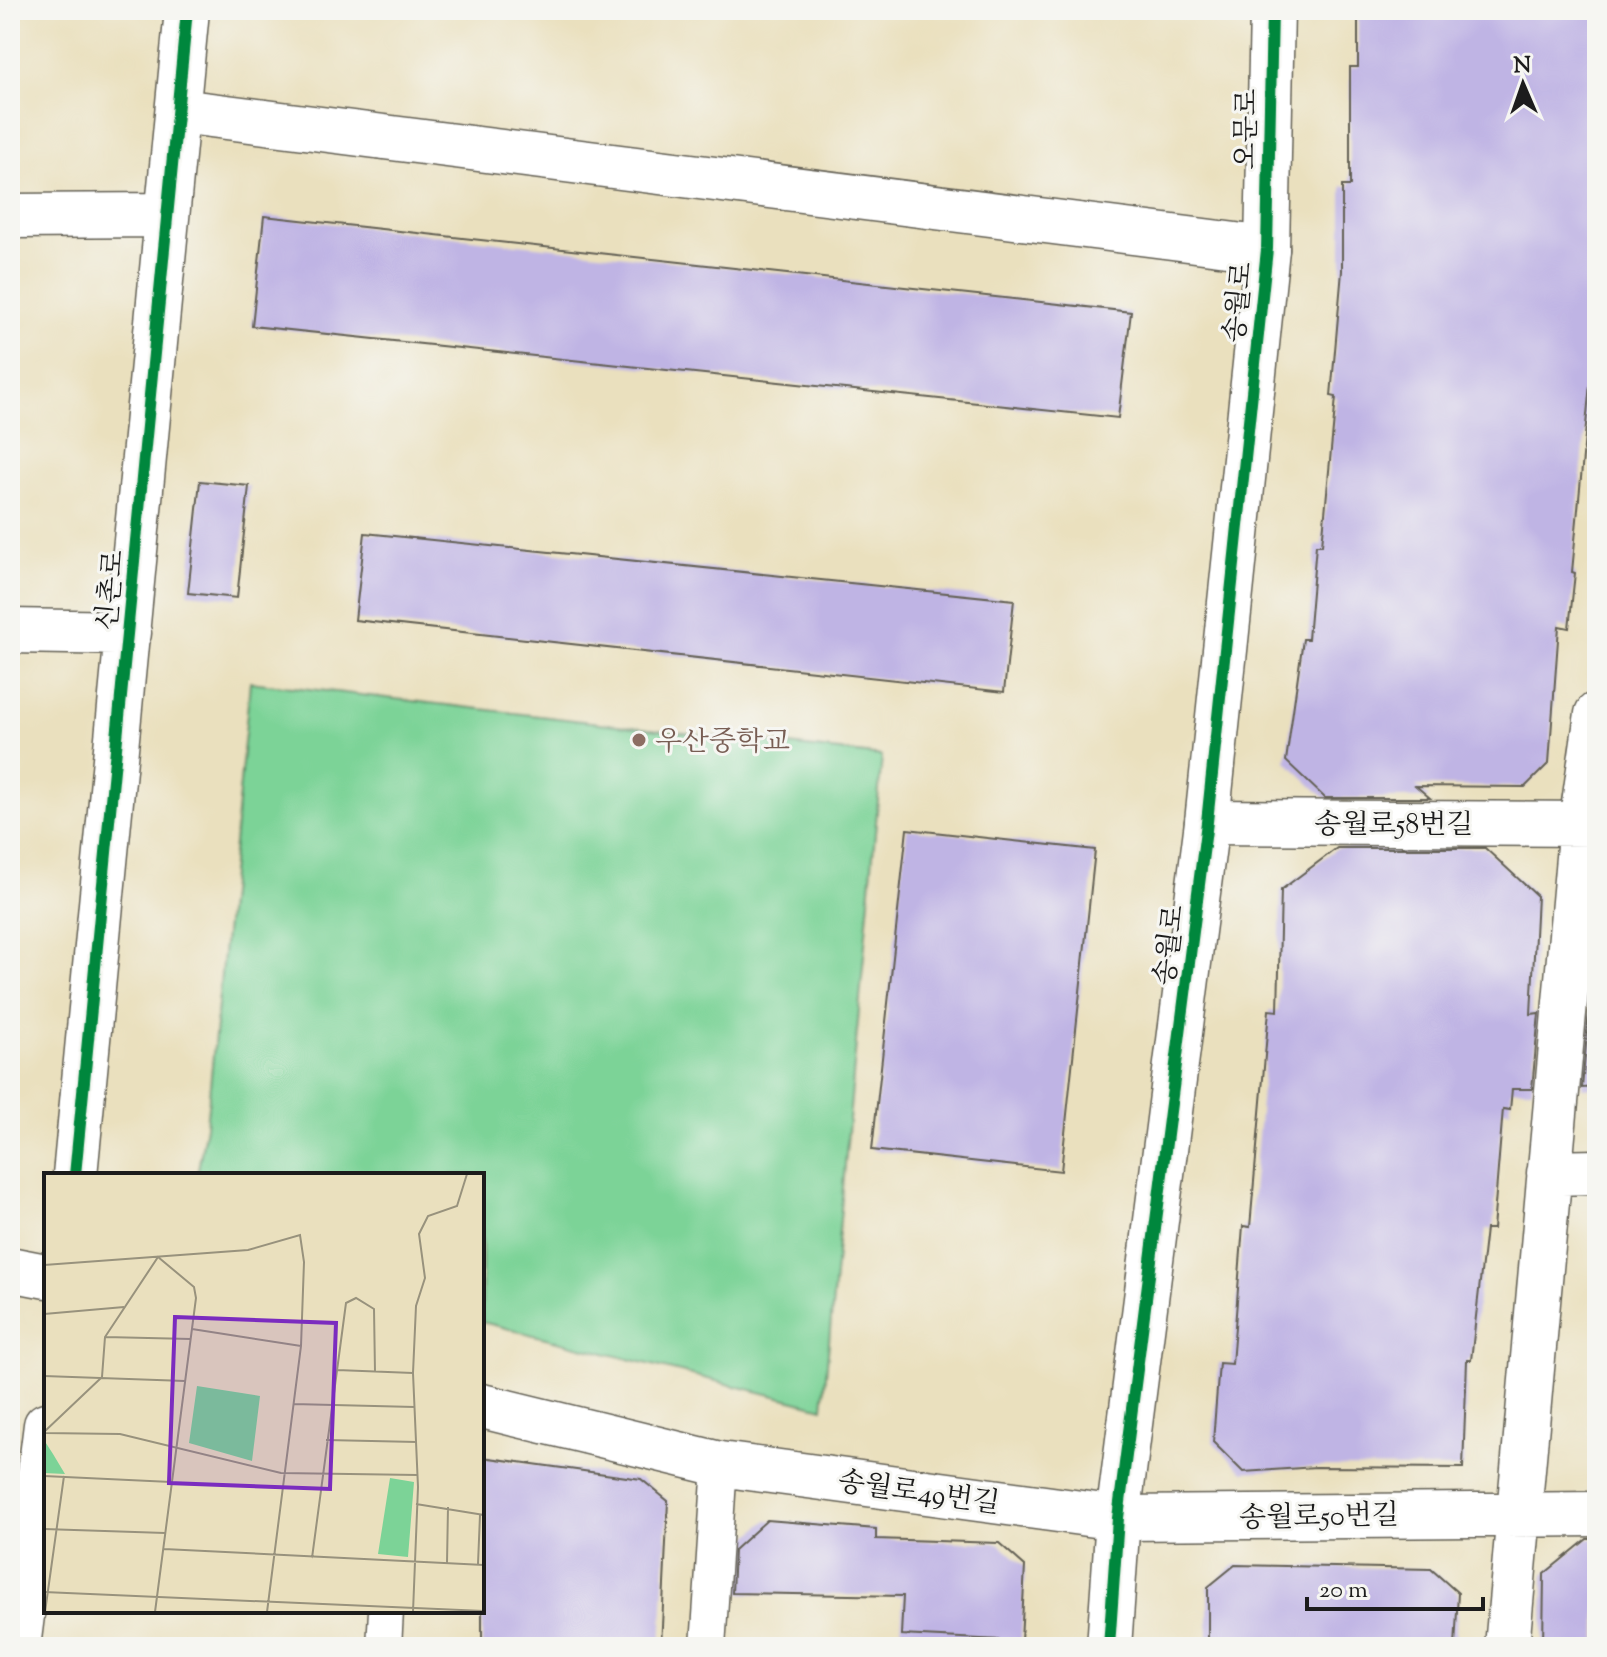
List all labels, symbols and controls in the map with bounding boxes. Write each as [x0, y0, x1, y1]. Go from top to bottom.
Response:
north arrow [1483, 44, 1563, 124]
text: N [1513, 51, 1532, 83]
street label: 오문로 [1227, 88, 1269, 170]
street label: 송월로 [1216, 260, 1264, 345]
street label: 신촌로 [89, 548, 135, 632]
place label: 우산중학교 [655, 723, 790, 763]
marker: 우산중학교 [630, 731, 648, 749]
street label: 송월로58번길 [1315, 806, 1473, 846]
street label: 송월로 [1146, 903, 1196, 988]
inset map [44, 1173, 484, 1613]
street label: 송월로49번길 [835, 1463, 1002, 1525]
street label: 송월로50번길 [1239, 1497, 1399, 1539]
scale bar [1307, 1561, 1483, 1611]
text: 20 m [1319, 1574, 1368, 1608]

